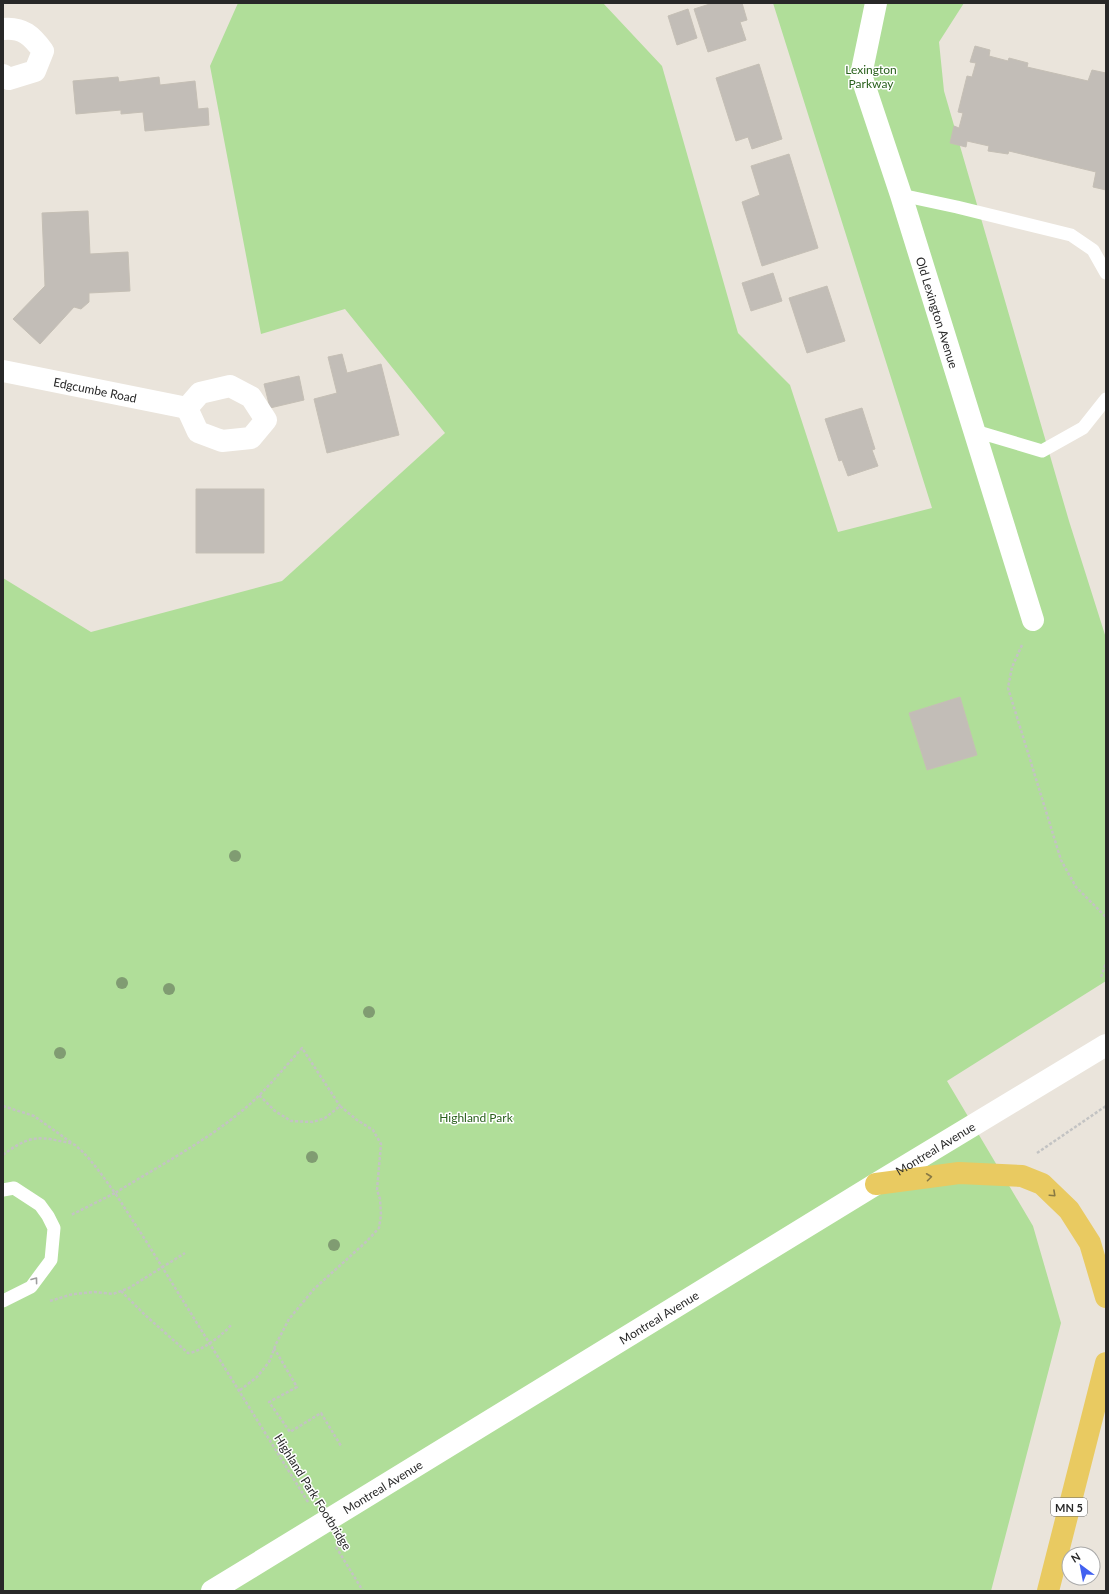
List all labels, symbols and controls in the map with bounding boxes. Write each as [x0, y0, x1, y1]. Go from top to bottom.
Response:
park label: Lexington Parkway [845, 62, 897, 91]
street label: Old Lexington Avenue [913, 255, 962, 370]
street label: Edgcumbe Road [52, 374, 138, 405]
park label: Highland Park [439, 1110, 514, 1125]
street label: Montreal Avenue [893, 1118, 978, 1178]
one-way arrow [926, 1173, 932, 1182]
one-way arrow [1048, 1190, 1056, 1197]
one-way arrow [31, 1278, 38, 1285]
street label: Montreal Avenue [616, 1287, 701, 1347]
street label: Highland Park Footbridge [271, 1431, 355, 1553]
street label: Montreal Avenue [340, 1456, 425, 1517]
road number: MN 5 [1051, 1498, 1087, 1516]
north arrow [1061, 1546, 1101, 1586]
text: N [1068, 1549, 1082, 1565]

